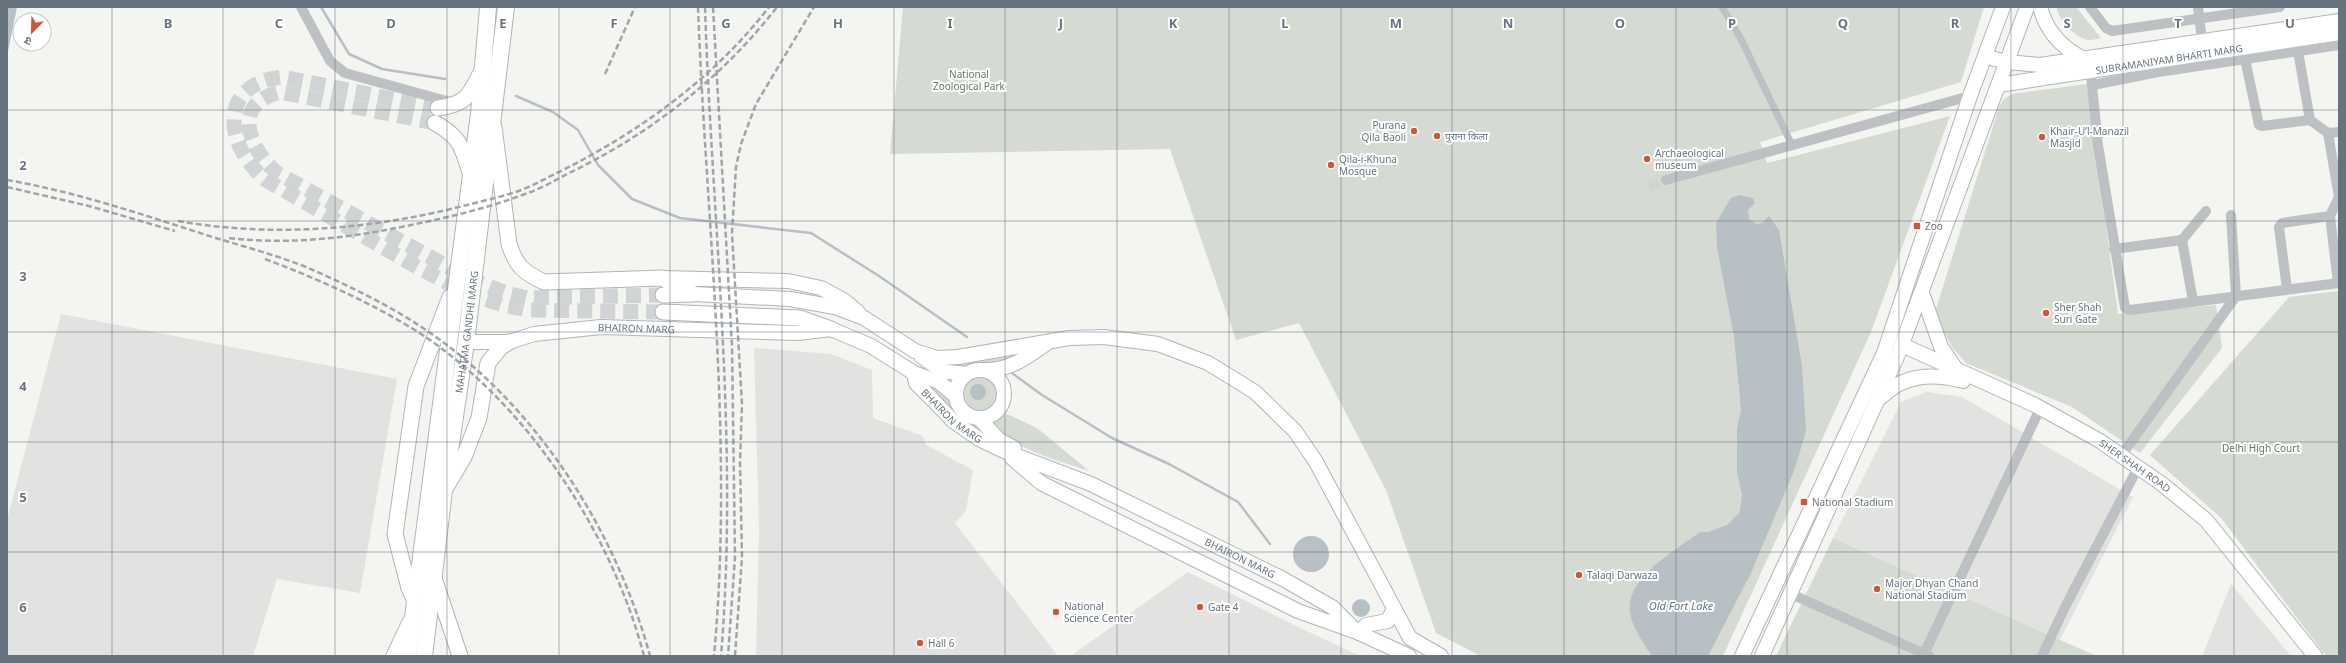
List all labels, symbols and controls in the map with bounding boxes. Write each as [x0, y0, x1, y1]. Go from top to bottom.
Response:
north arrow [12, 12, 52, 52]
text: B [164, 14, 172, 32]
text: C [275, 14, 283, 32]
text: D [386, 14, 396, 32]
text: E [499, 14, 507, 32]
text: F [610, 14, 618, 32]
text: G [721, 14, 731, 32]
text: H [833, 14, 843, 32]
text: I [947, 14, 953, 32]
text: J [1058, 14, 1063, 32]
text: K [1169, 14, 1178, 32]
text: L [1281, 14, 1289, 32]
text: M [1390, 14, 1402, 32]
text: N [1503, 14, 1513, 32]
text: O [1615, 14, 1625, 32]
text: P [1728, 14, 1736, 32]
text: Q [1838, 14, 1848, 32]
text: R [1951, 14, 1960, 32]
text: S [2063, 14, 2071, 32]
text: T [2174, 14, 2182, 32]
text: U [2285, 14, 2295, 32]
text: उ [21, 33, 34, 50]
street label: SUBRAMANIYAM BHARTI MARG [2094, 41, 2244, 77]
park label: National Zoological Park [933, 67, 1006, 93]
place label: Purana Qila Baoli [1362, 118, 1406, 144]
place label: Khair-U’l-Manazil Masjid [2050, 124, 2129, 150]
marker: Purana Qila Baoli [1409, 126, 1419, 136]
place label: पुराना किला [1445, 129, 1488, 143]
marker: पुराना किला [1432, 131, 1442, 141]
marker: Khair-U’l-Manazil Masjid [2037, 132, 2047, 142]
place label: Archaeological museum [1655, 146, 1724, 172]
place label: Qila-i-Khuna Mosque [1339, 152, 1397, 178]
marker: Archaeological museum [1642, 154, 1652, 164]
text: 2 [19, 156, 27, 174]
marker: Qila-i-Khuna Mosque [1326, 160, 1336, 170]
place label: Zoo [1925, 219, 1943, 233]
marker: Zoo [1912, 221, 1922, 231]
text: 3 [19, 267, 27, 285]
street label: MAHATMA GANDHI MARG [452, 270, 481, 394]
place label: Sher Shah Suri Gate [2054, 300, 2102, 326]
marker: Sher Shah Suri Gate [2041, 308, 2051, 318]
street label: BHAIRON MARG [598, 320, 675, 336]
text: 4 [19, 377, 27, 395]
street label: BHAIRON MARG [918, 385, 985, 446]
street label: SHER SHAH ROAD [2097, 436, 2174, 495]
park label: Delhi High Court [2222, 441, 2300, 455]
text: 5 [19, 488, 27, 506]
place label: National Stadium [1812, 495, 1893, 509]
marker: National Stadium [1799, 497, 1809, 507]
street label: BHAIRON MARG [1203, 534, 1278, 581]
place label: Talaqi Darwaza [1587, 568, 1658, 582]
marker: Talaqi Darwaza [1574, 570, 1584, 580]
place label: Major Dhyan Chand National Stadium [1885, 576, 1978, 602]
marker: Major Dhyan Chand National Stadium [1872, 584, 1882, 594]
text: 6 [19, 598, 27, 616]
water label: Old Fort Lake [1649, 598, 1714, 613]
place label: National Science Center [1064, 599, 1133, 625]
place label: Gate 4 [1208, 600, 1239, 614]
marker: Gate 4 [1195, 602, 1205, 612]
marker: National Science Center [1051, 607, 1061, 617]
place label: Hall 6 [928, 636, 955, 650]
marker: Hall 6 [915, 638, 925, 648]

